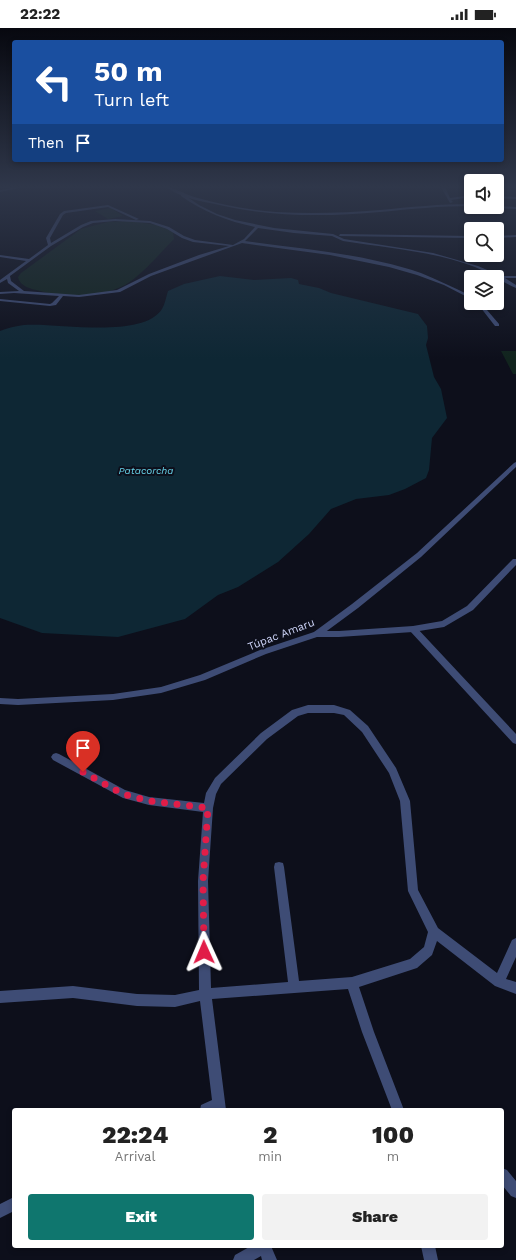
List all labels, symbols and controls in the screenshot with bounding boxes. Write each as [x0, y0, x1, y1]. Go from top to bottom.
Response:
text: 22:22 [20, 5, 60, 23]
text: 50 m [94, 55, 163, 88]
icon: left [28, 56, 80, 108]
text: Turn left [94, 89, 169, 110]
icon: arrive [72, 132, 94, 154]
text: Then [28, 134, 64, 152]
map controls [464, 174, 504, 310]
button: sound [464, 174, 504, 214]
button: search [464, 222, 504, 262]
button: layers [464, 270, 504, 310]
water label: Patacorcha [119, 465, 173, 476]
street label: Túpac Amaru [246, 616, 316, 653]
pin [66, 731, 100, 772]
icon: arrive [72, 737, 94, 759]
position arrow [183, 931, 225, 973]
text: 22:24 [102, 1121, 168, 1149]
text: 2 [263, 1121, 277, 1149]
text: 100 [372, 1121, 414, 1149]
text: Arrival [115, 1149, 155, 1164]
text: min [258, 1149, 282, 1164]
text: m [387, 1149, 399, 1164]
button: Exit [28, 1194, 254, 1240]
button: Share [262, 1194, 488, 1240]

